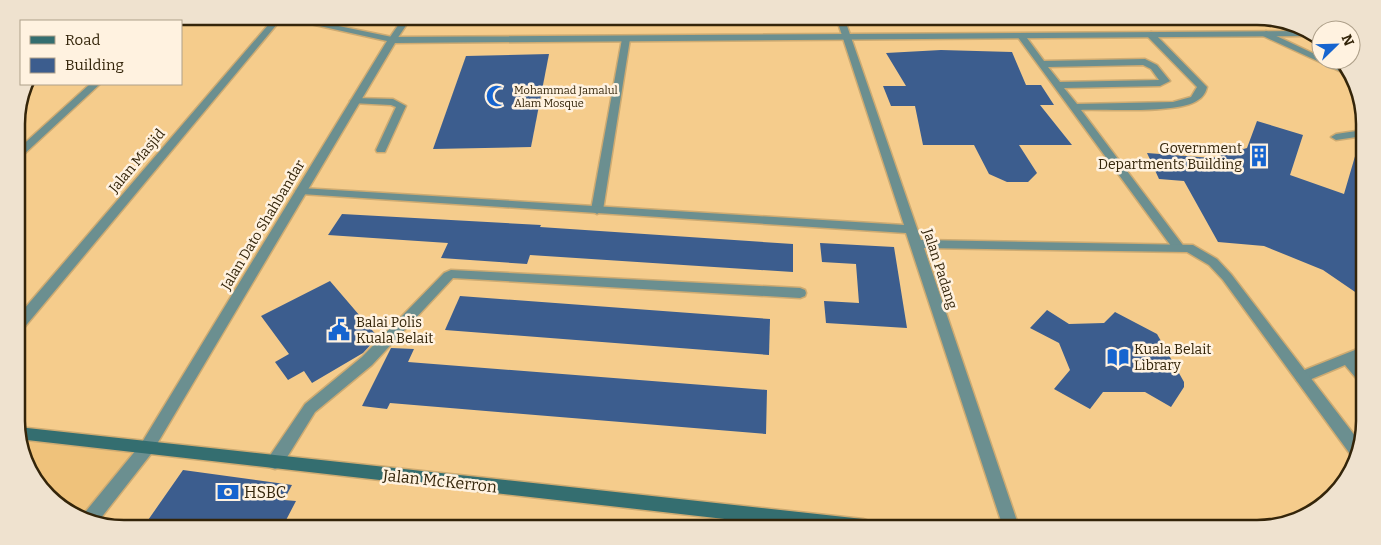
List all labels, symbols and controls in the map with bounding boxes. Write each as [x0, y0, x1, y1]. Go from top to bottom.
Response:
legend [20, 20, 182, 85]
north arrow [1311, 20, 1361, 70]
text: Road [65, 31, 100, 49]
text: N [1338, 32, 1358, 49]
text: Building [65, 56, 124, 74]
mosque icon: Mohammad Jamalul Alam Mosque [484, 83, 510, 109]
place label: Mohammad Jamalul Alam Mosque [514, 84, 618, 110]
street label: Jalan Masjid [105, 126, 169, 197]
place label: Government Departments Building [1098, 140, 1242, 173]
building icon: Government Departments Building [1246, 143, 1272, 169]
street label: Jalan Dato Shahbandar [217, 157, 308, 294]
street label: Jalan Padang [919, 226, 961, 311]
place label: Balai Polis Kuala Belait [356, 314, 433, 347]
public building icon: Balai Polis Kuala Belait [326, 317, 352, 343]
place label: Kuala Belait Library [1134, 341, 1211, 374]
library icon: Kuala Belait Library [1105, 344, 1131, 370]
street label: Jalan McKerron [381, 465, 498, 496]
bank icon: HSBC [215, 479, 241, 505]
place label: HSBC [244, 483, 286, 502]

